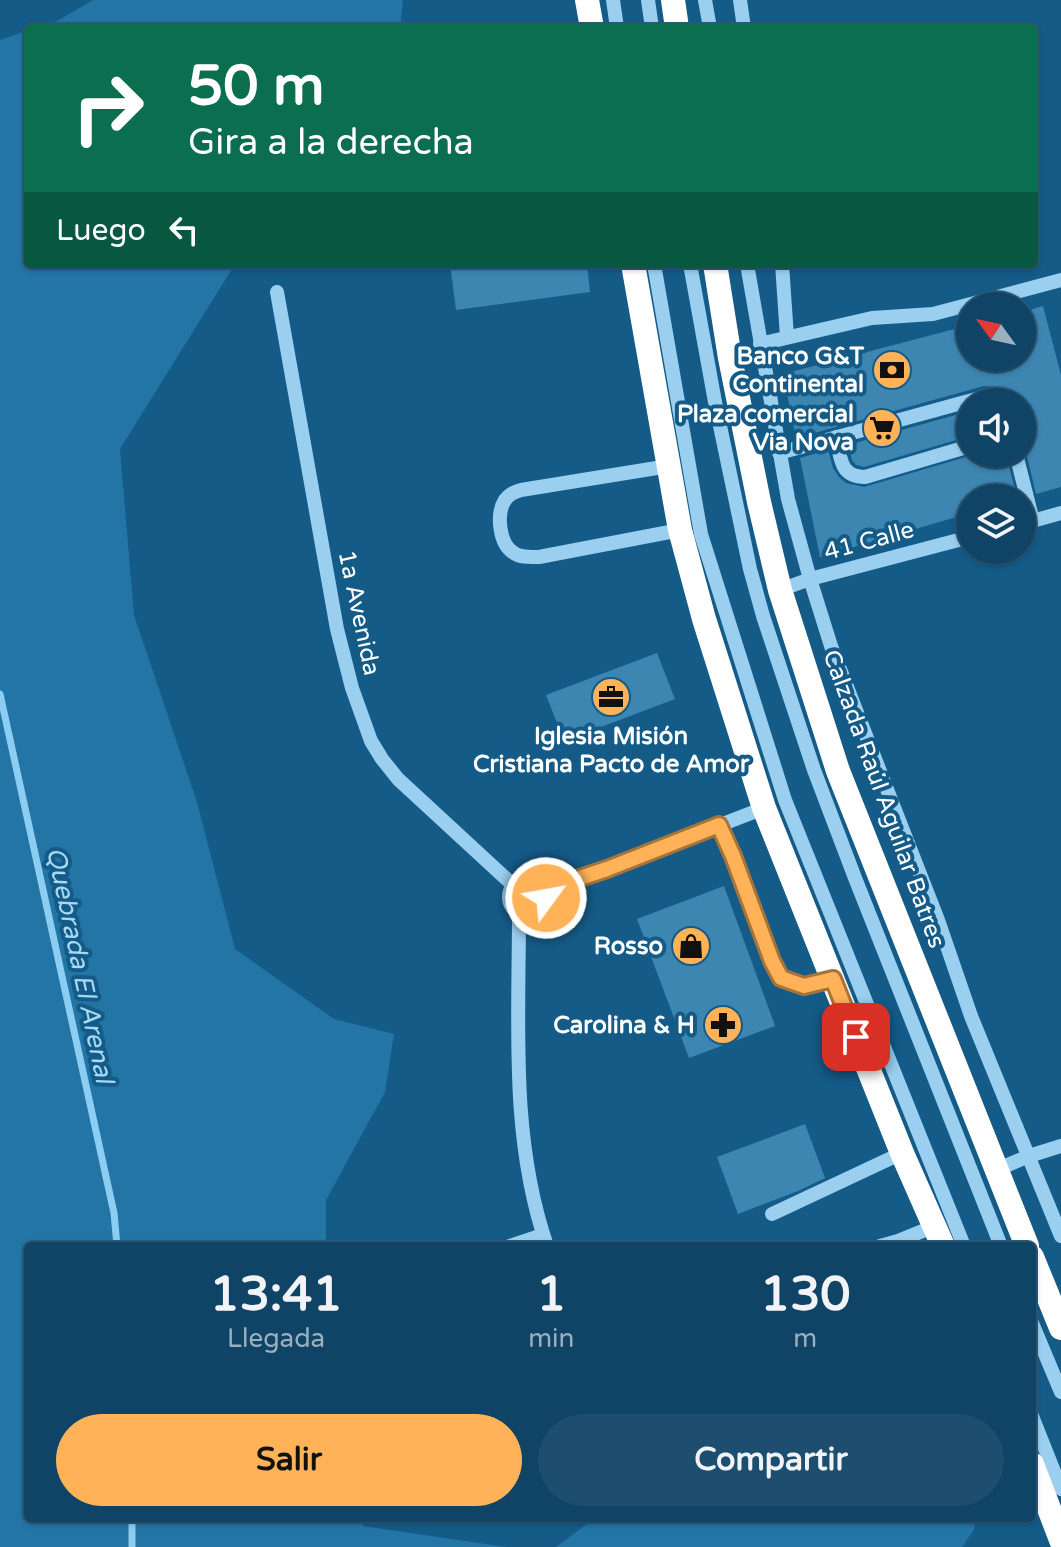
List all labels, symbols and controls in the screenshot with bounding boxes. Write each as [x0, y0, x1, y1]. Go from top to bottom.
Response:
text: 50 m [188, 53, 324, 120]
icon: right [56, 56, 160, 160]
text: Gira a la derecha [188, 121, 474, 164]
icon: left [162, 208, 206, 252]
text: Luego [56, 212, 146, 249]
north arrow [956, 292, 1036, 372]
map controls [956, 292, 1036, 564]
place label: Banco G&T Continental [732, 342, 864, 399]
bank icon: Banco G&T Continental [871, 349, 913, 391]
button: sound [956, 388, 1036, 468]
place label: Plaza comercial Via Nova [677, 400, 854, 457]
supermarket icon: Plaza comercial Via Nova [861, 407, 903, 449]
button: layers [956, 484, 1036, 564]
street label: 41 Calle [821, 515, 917, 567]
street label: 1a Avenida [332, 548, 386, 678]
street label: Calzada Raúl Aguilar Batres [817, 646, 951, 952]
office icon: Iglesia Misión Cristiana Pacto de Amor [590, 676, 632, 718]
place label: Iglesia Misión Cristiana Pacto de Amor [473, 722, 750, 779]
water label: Quebrada El Arenal [40, 844, 121, 1089]
position arrow [504, 856, 588, 940]
shop icon: Rosso [670, 925, 712, 967]
place label: Rosso [594, 932, 663, 961]
pin [822, 1003, 890, 1071]
pharmacy icon: Carolina & H [702, 1004, 744, 1046]
place label: Carolina & H [553, 1011, 695, 1040]
icon: arrive [834, 1015, 878, 1059]
text: 13:41 [210, 1266, 343, 1324]
text: 1 [536, 1266, 566, 1324]
text: 130 [760, 1266, 850, 1324]
text: Llegada [227, 1323, 325, 1354]
text: min [528, 1323, 574, 1354]
text: m [793, 1323, 817, 1354]
button: Salir [56, 1414, 522, 1506]
button: Compartir [538, 1414, 1004, 1506]

